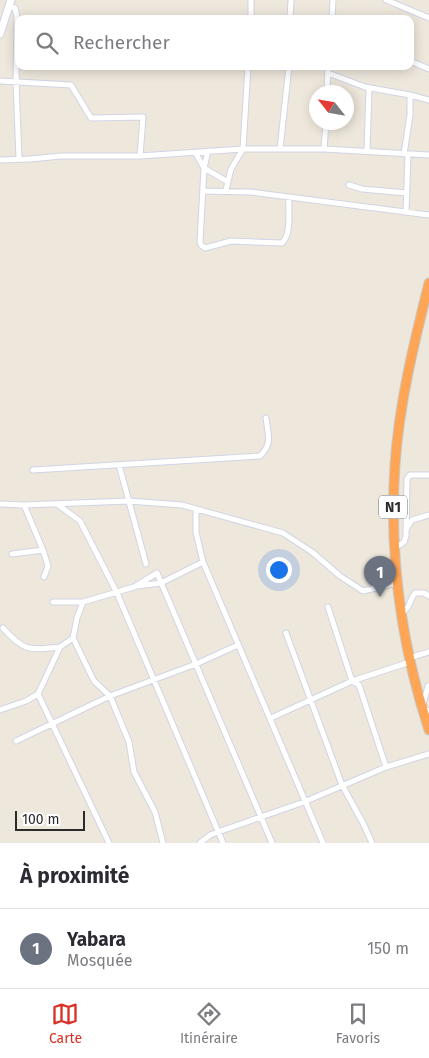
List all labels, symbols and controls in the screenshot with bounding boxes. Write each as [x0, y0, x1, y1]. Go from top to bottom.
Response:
search box [15, 15, 414, 70]
icon: search [33, 29, 61, 57]
text: Rechercher [73, 31, 170, 54]
north arrow [309, 85, 354, 130]
road number: N1 [379, 496, 407, 518]
pin: 1 [364, 556, 396, 597]
your location [266, 557, 292, 583]
scale bar [15, 808, 85, 831]
text: 100 m [22, 811, 59, 828]
text: À proximité [20, 863, 129, 889]
text: Yabara [67, 928, 126, 951]
text: 1 [32, 939, 40, 958]
text: 150 m [367, 939, 409, 958]
text: Mosquée [67, 951, 133, 970]
tab: Carte [49, 1000, 82, 1047]
tab: Itinéraire [180, 1000, 238, 1047]
tab: Favoris [336, 1000, 380, 1047]

